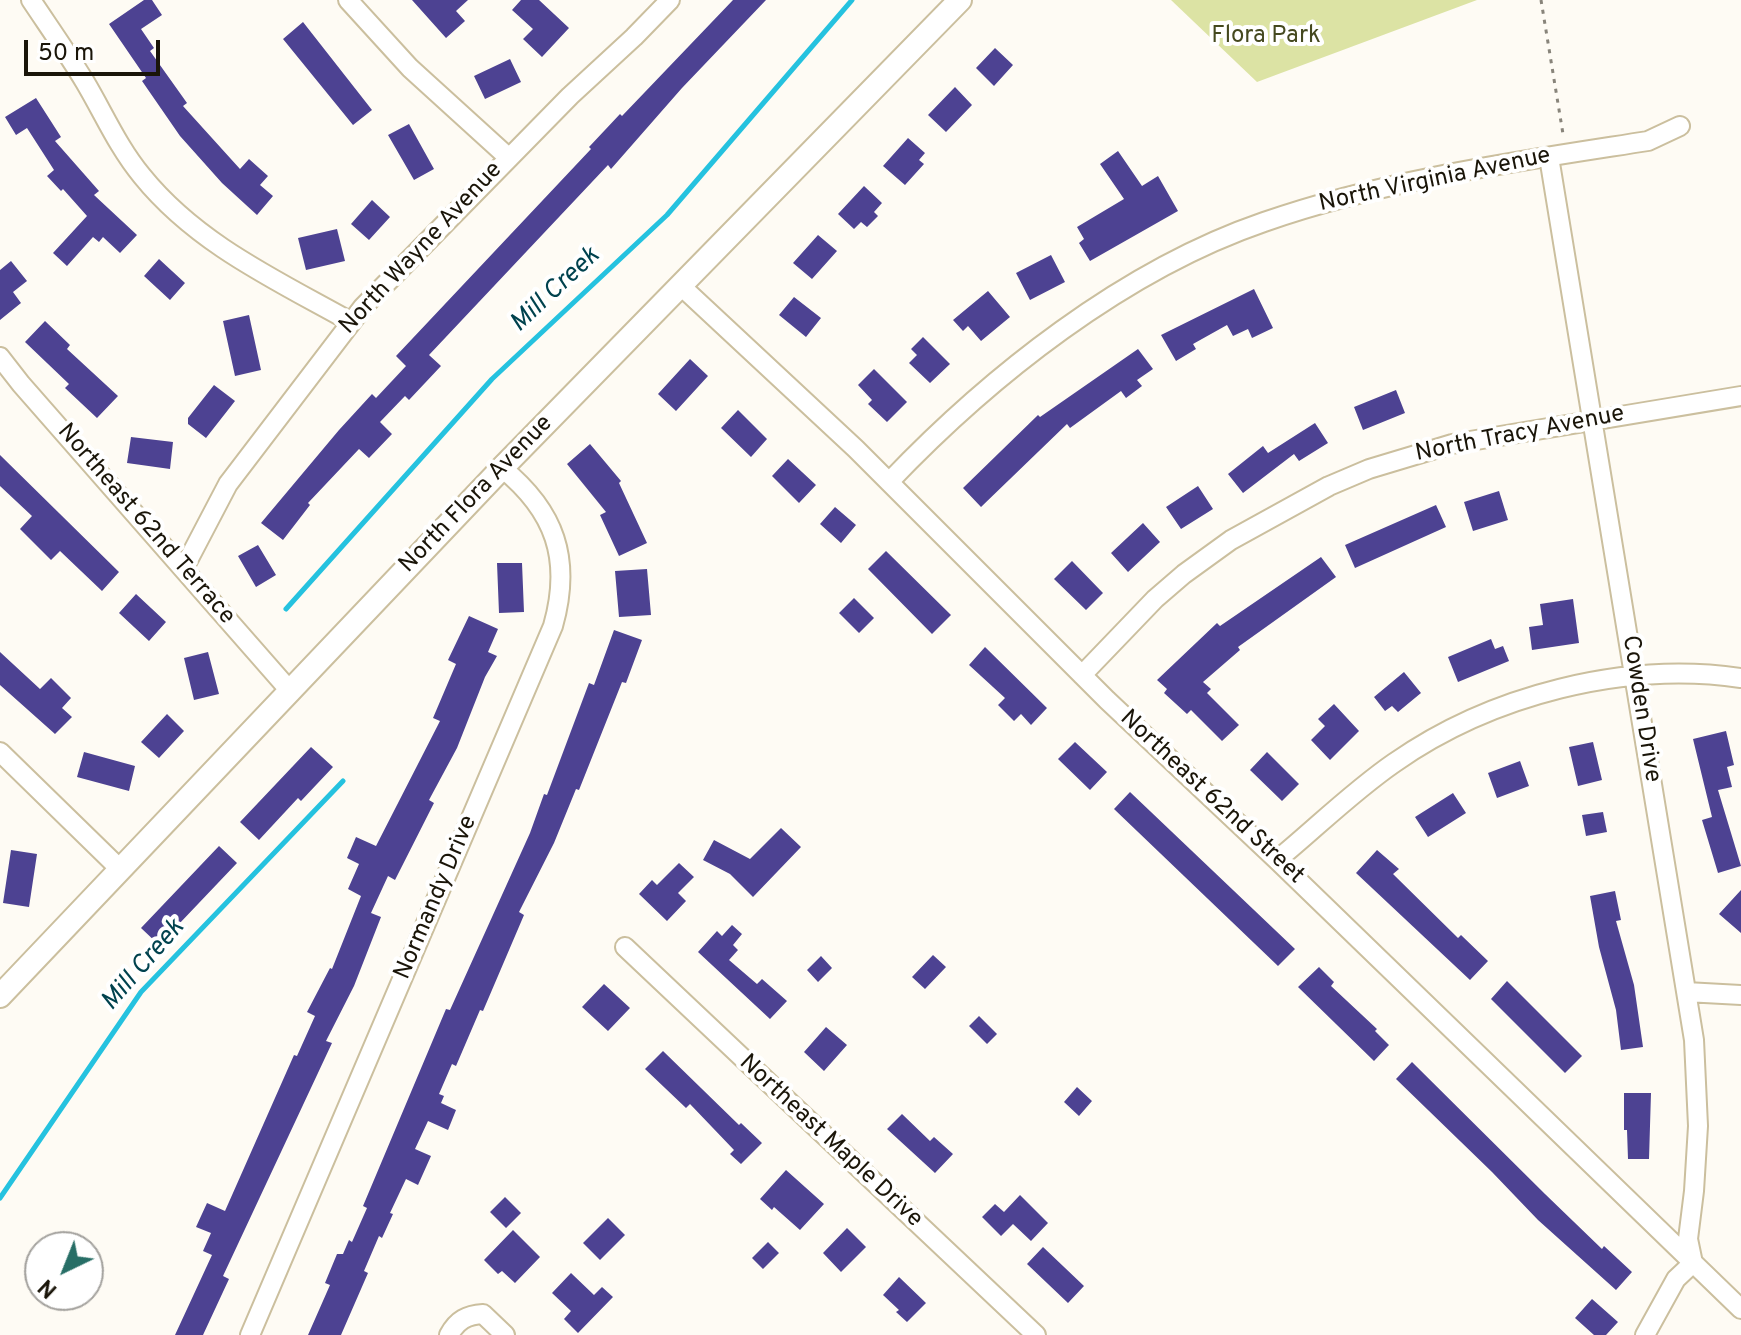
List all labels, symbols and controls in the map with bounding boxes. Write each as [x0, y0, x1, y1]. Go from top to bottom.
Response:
park label: Flora Park [1211, 23, 1321, 51]
scale bar [28, 24, 164, 74]
text: 50 m [38, 39, 94, 69]
street label: North Virginia Avenue [1317, 142, 1553, 220]
street label: North Wayne Avenue [335, 157, 509, 341]
water label: Mill Creek [505, 242, 607, 340]
street label: North Tracy Avenue [1413, 401, 1627, 469]
street label: North Flora Avenue [394, 410, 560, 580]
street label: Northeast 62nd Terrace [50, 419, 240, 631]
street label: Cowden Drive [1614, 633, 1666, 785]
street label: Northeast 62nd Street [1113, 705, 1309, 891]
street label: Normandy Drive [389, 812, 485, 984]
water label: Mill Creek [96, 914, 192, 1018]
street label: Northeast Maple Drive [732, 1049, 928, 1235]
north arrow [24, 1231, 104, 1311]
text: N [34, 1272, 64, 1303]

